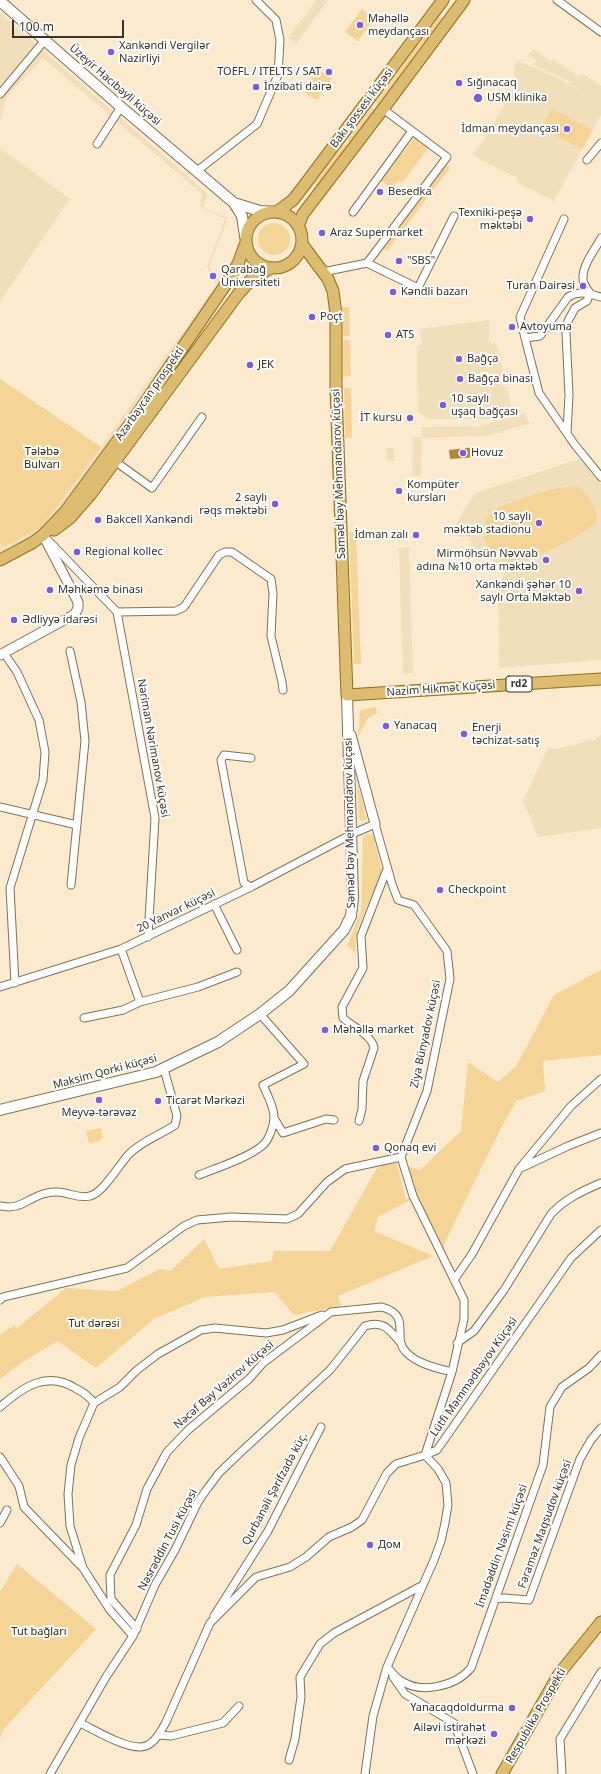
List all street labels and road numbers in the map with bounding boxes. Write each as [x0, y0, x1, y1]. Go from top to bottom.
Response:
street label: Üzeyir Hacıbəyli küçəsi [67, 42, 163, 128]
street label: Bakı şossesi küçəsi [328, 65, 396, 151]
street label: Azərbaycan prospekti [113, 345, 187, 443]
street label: Səməd bəy Mehmandarov küçəsi [329, 389, 349, 559]
road number: rd2 [506, 676, 532, 692]
street label: Nəriman Nərimanov küçəsi [134, 678, 172, 818]
street label: Nazim Hikmət Küçəsi [386, 679, 496, 699]
street label: Səməd bəy Mehmandarov küçəsi [342, 738, 358, 908]
street label: 20 Yanvar küçəsi [135, 886, 217, 936]
street label: Ziya Bünyadov küçəsi [408, 979, 444, 1089]
street label: Maksim Qorki küçəsi [52, 1052, 158, 1092]
street label: Lütfi Məmmədbəyov Küçəsi [428, 1315, 520, 1439]
street label: Nəcəf Bəy Vəzirov Küçəsi [171, 1338, 277, 1432]
street label: Qurbanəli Şərifzadə küç. [240, 1430, 310, 1548]
street label: Fəraməz Maqsudov küçəsi [516, 1458, 574, 1590]
street label: İmadəddin Nəsimi küçəsi [474, 1483, 530, 1609]
street label: Nəsrəddin Tusi Küçəsi [136, 1487, 200, 1593]
street label: Respublika Prospekti [503, 1666, 569, 1766]

